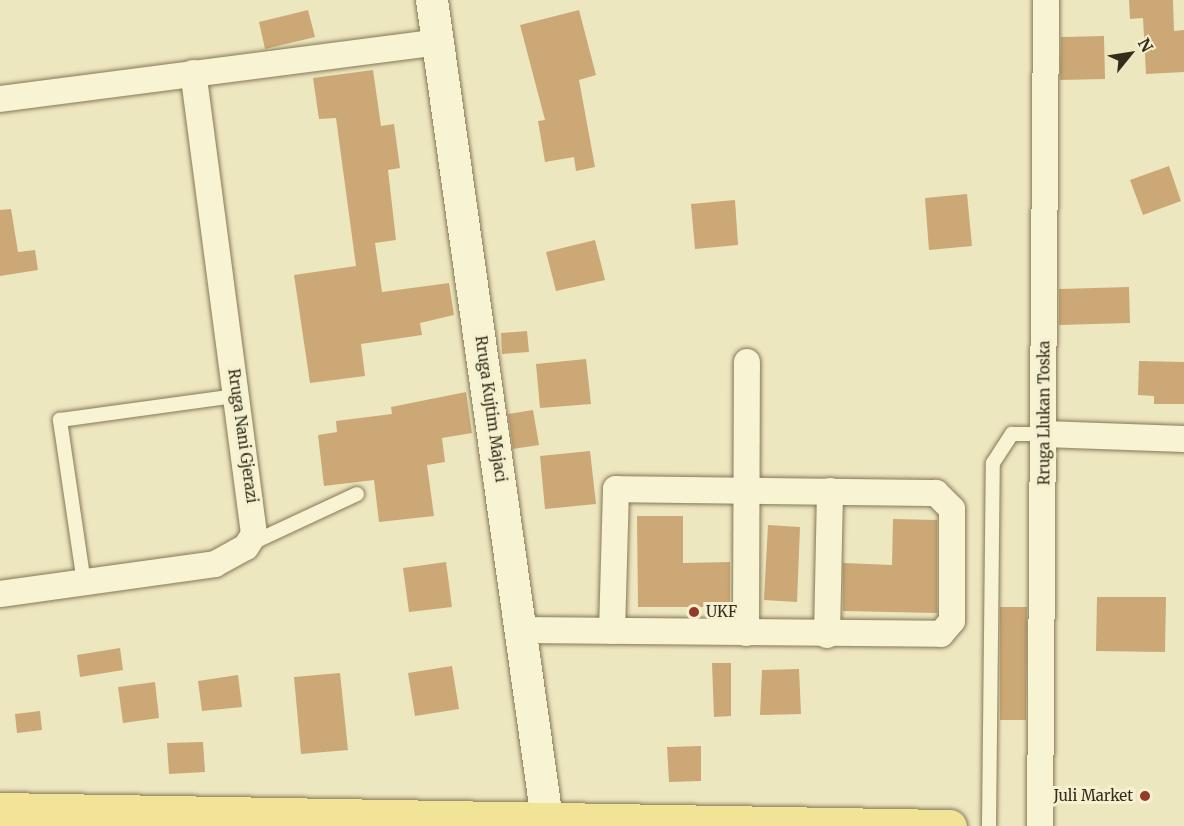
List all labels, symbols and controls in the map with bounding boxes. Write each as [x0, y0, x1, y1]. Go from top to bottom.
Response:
north arrow [1100, 24, 1160, 84]
text: N [1134, 35, 1157, 55]
street label: Rruga Kujtim Majaci [472, 335, 510, 483]
street label: Rruga Llukan Toska [1035, 341, 1053, 485]
street label: Rruga Nani Gjerazi [225, 368, 261, 504]
place label: UKF [706, 603, 737, 621]
marker: UKF [687, 605, 701, 619]
place label: Juli Market [1053, 787, 1133, 805]
marker: Juli Market [1138, 789, 1152, 803]

